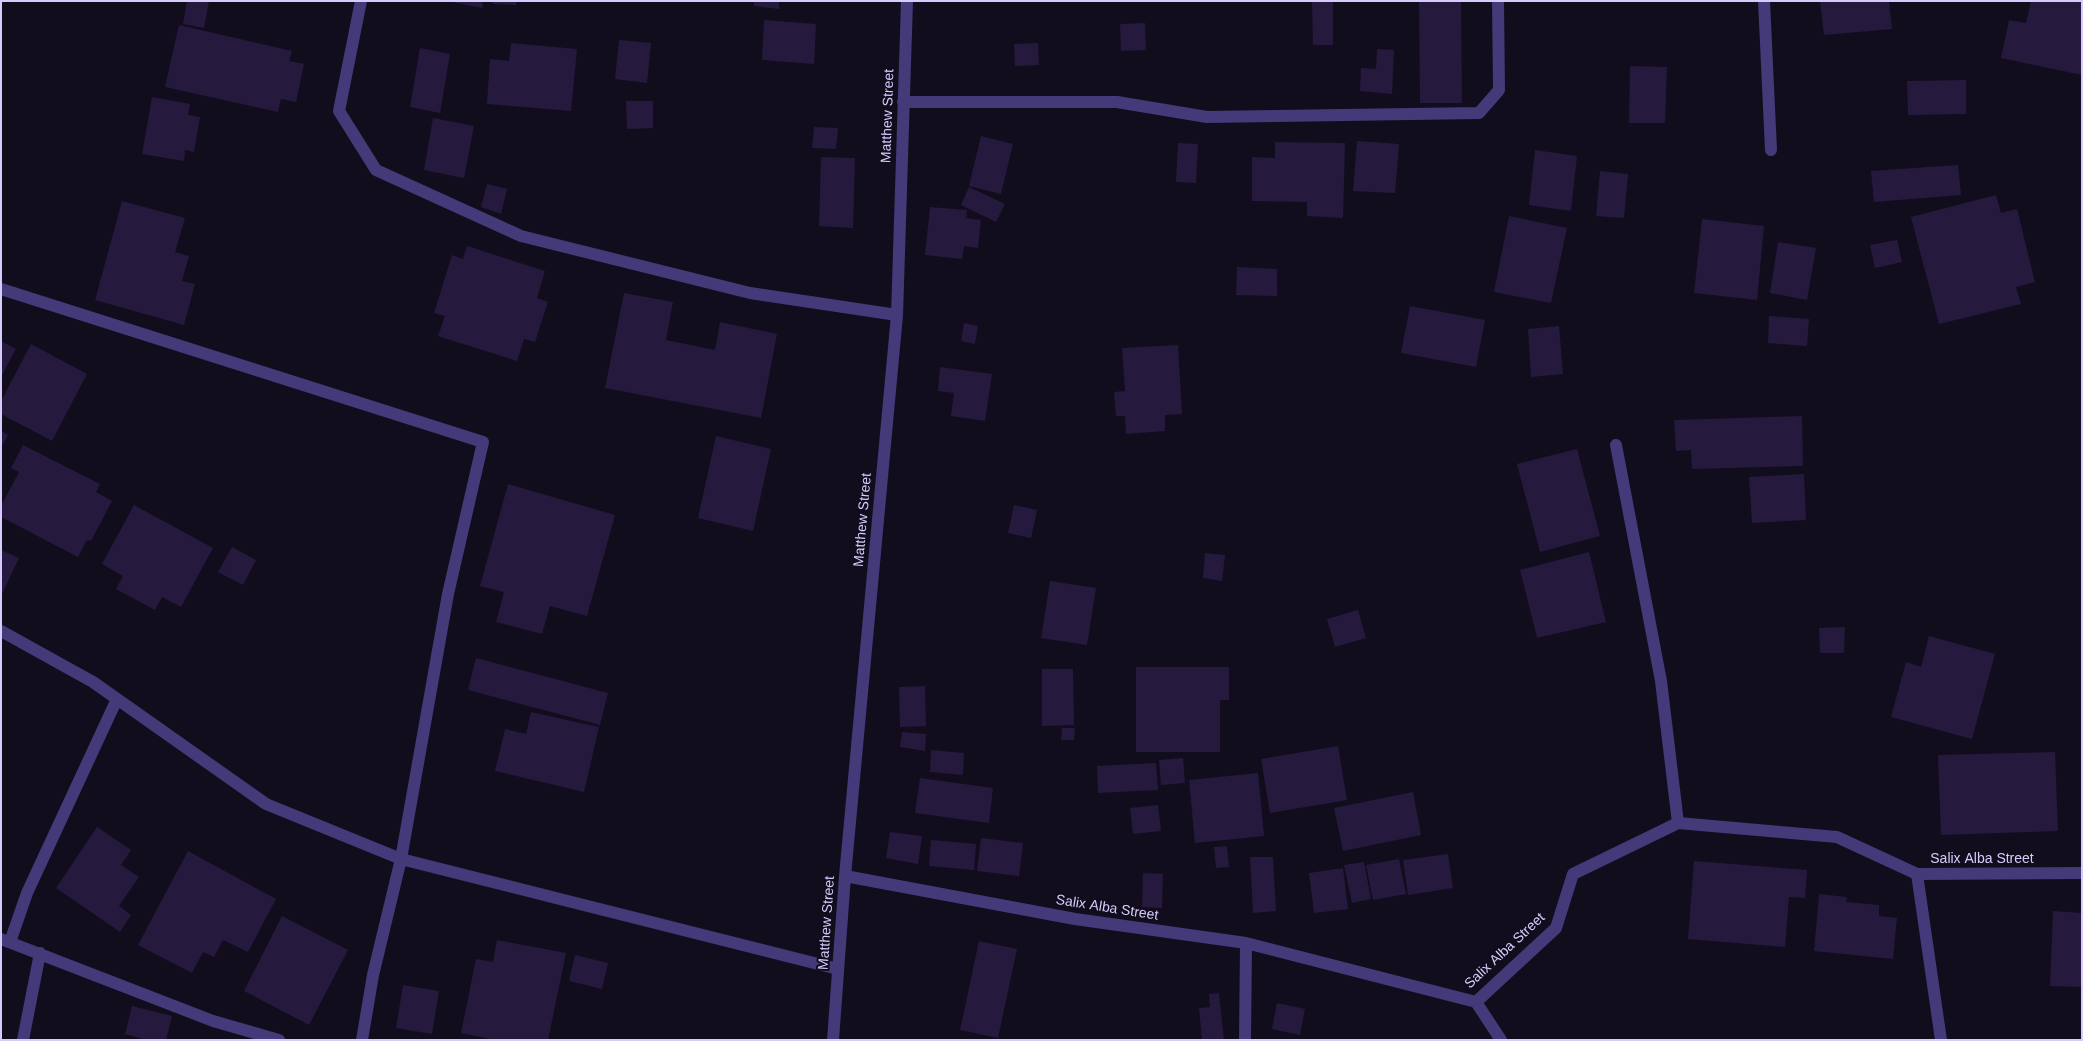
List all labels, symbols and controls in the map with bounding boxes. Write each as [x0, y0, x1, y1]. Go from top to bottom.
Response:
street label: Matthew Street [878, 69, 898, 163]
street label: Matthew Street [851, 472, 875, 568]
street label: Salix Alba Street [1930, 851, 2034, 867]
street label: Matthew Street [815, 875, 839, 971]
street label: Salix Alba Street [1055, 892, 1159, 924]
street label: Salix Alba Street [1461, 910, 1549, 992]

